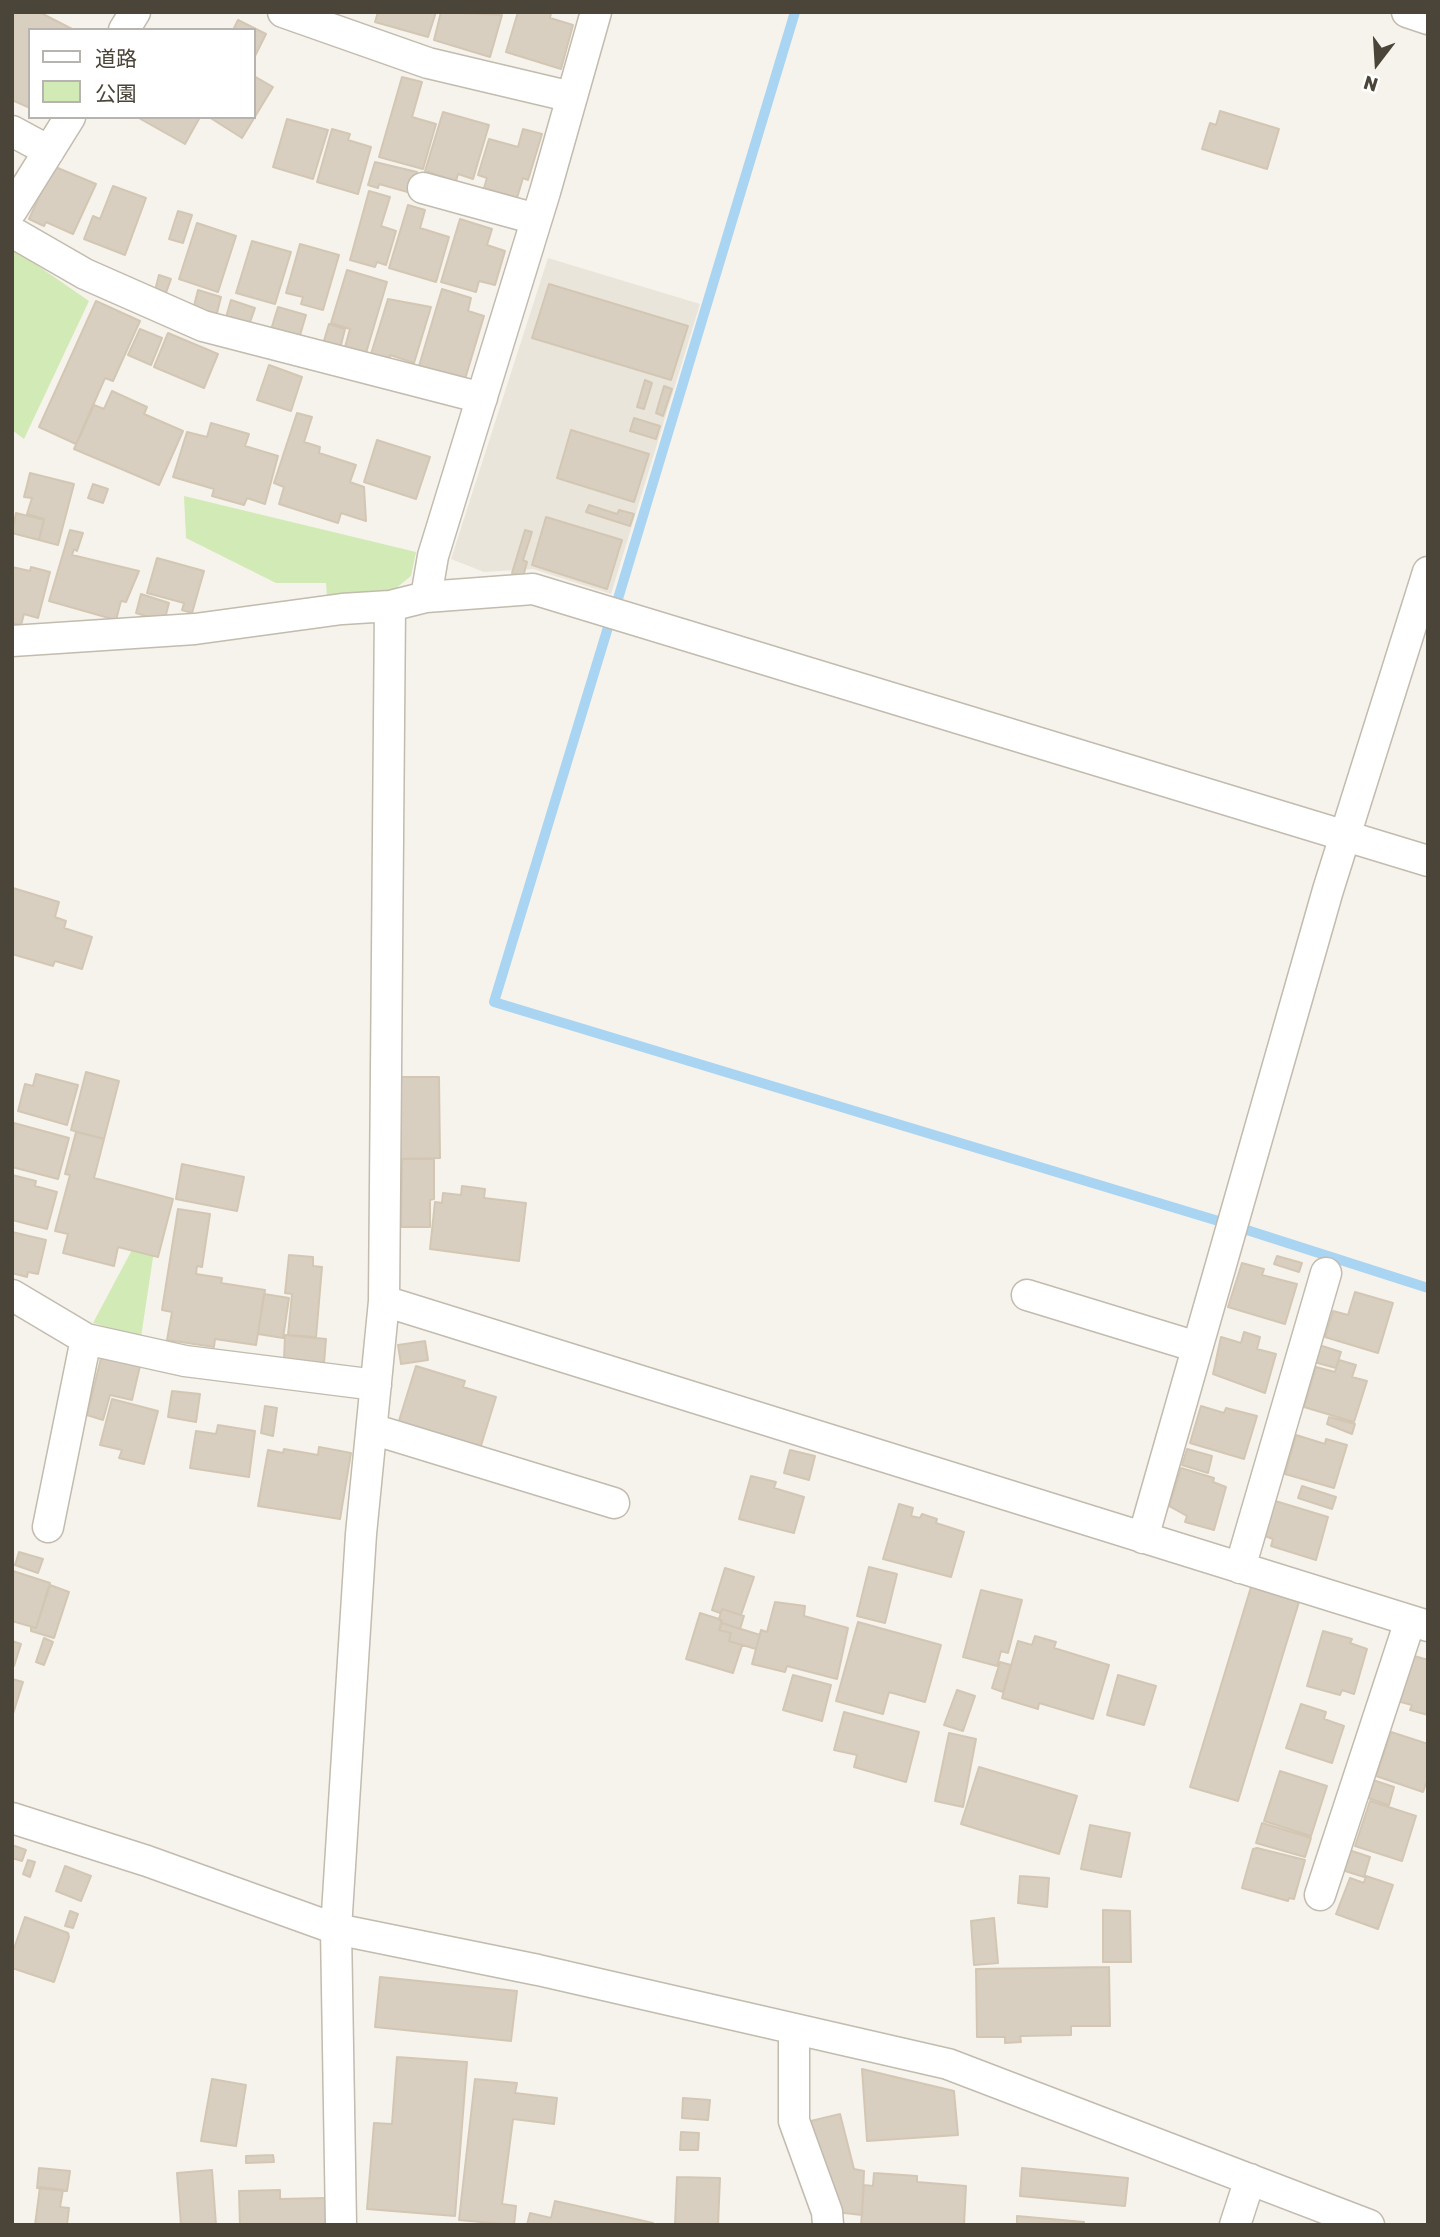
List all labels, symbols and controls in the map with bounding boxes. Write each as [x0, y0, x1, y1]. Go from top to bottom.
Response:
legend [28, 28, 256, 119]
north arrow [1342, 28, 1412, 98]
text: 道路 [95, 46, 137, 71]
text: N [1361, 71, 1381, 97]
text: 公園 [95, 81, 137, 106]

